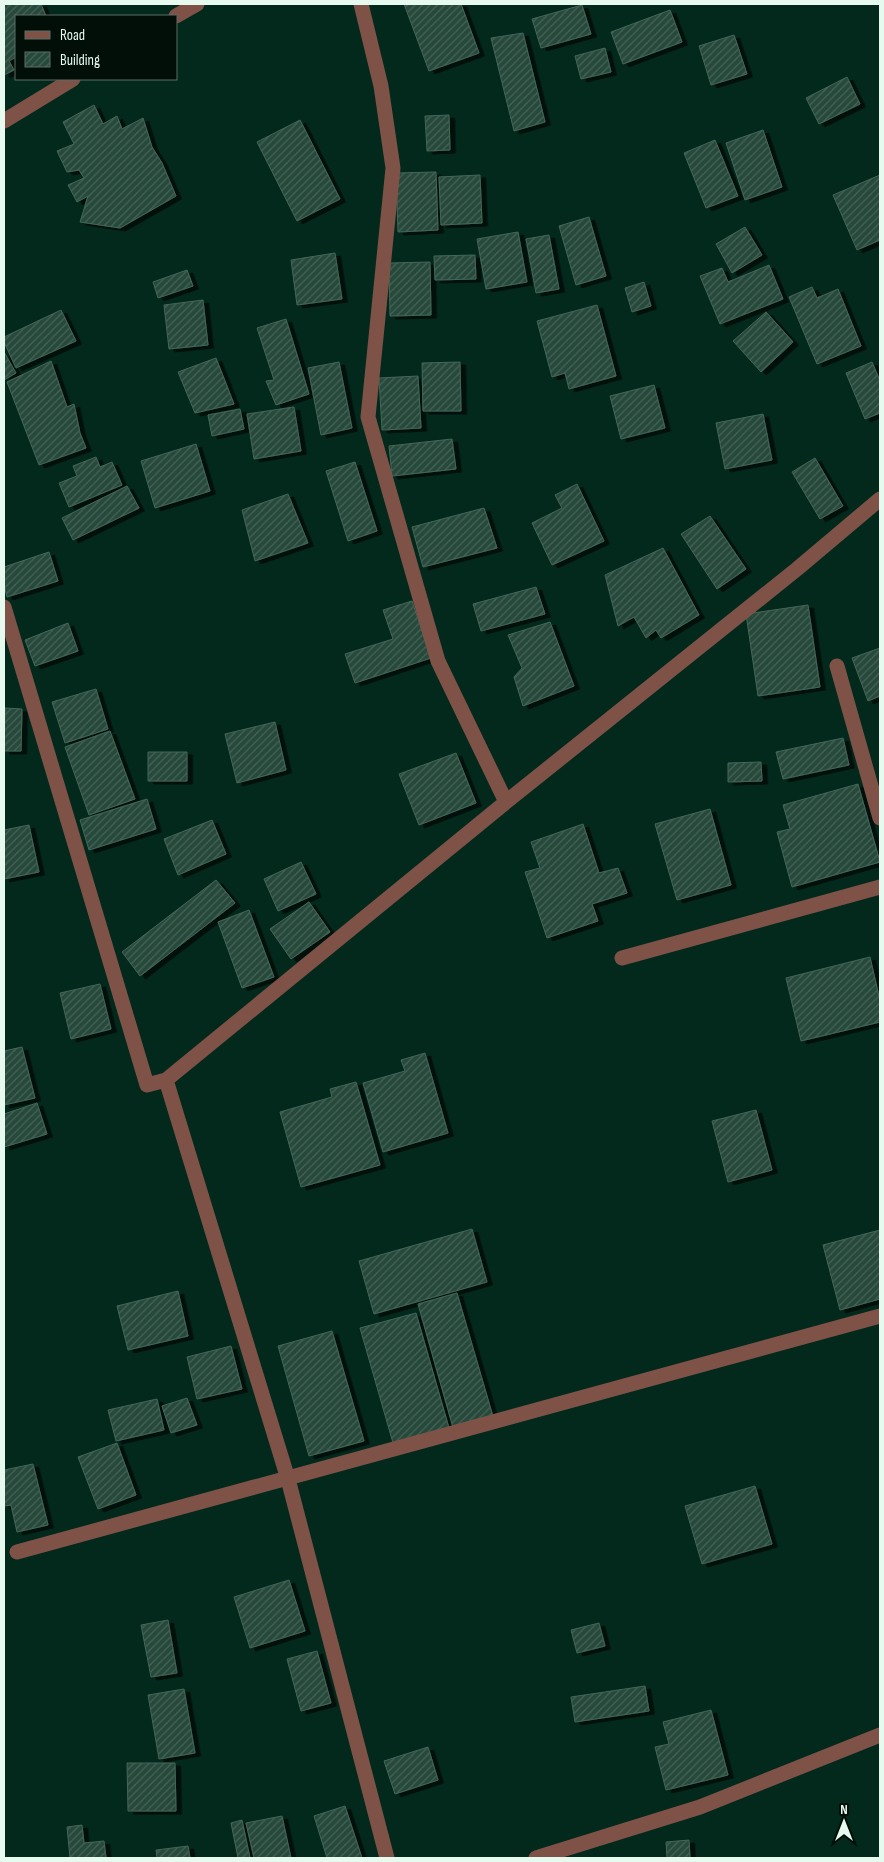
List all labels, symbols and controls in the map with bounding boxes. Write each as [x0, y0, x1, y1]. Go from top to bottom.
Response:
legend [15, 15, 178, 80]
text: Road [60, 26, 85, 45]
text: Building [60, 51, 100, 70]
north arrow [819, 1797, 869, 1847]
text: N [840, 1801, 848, 1818]

